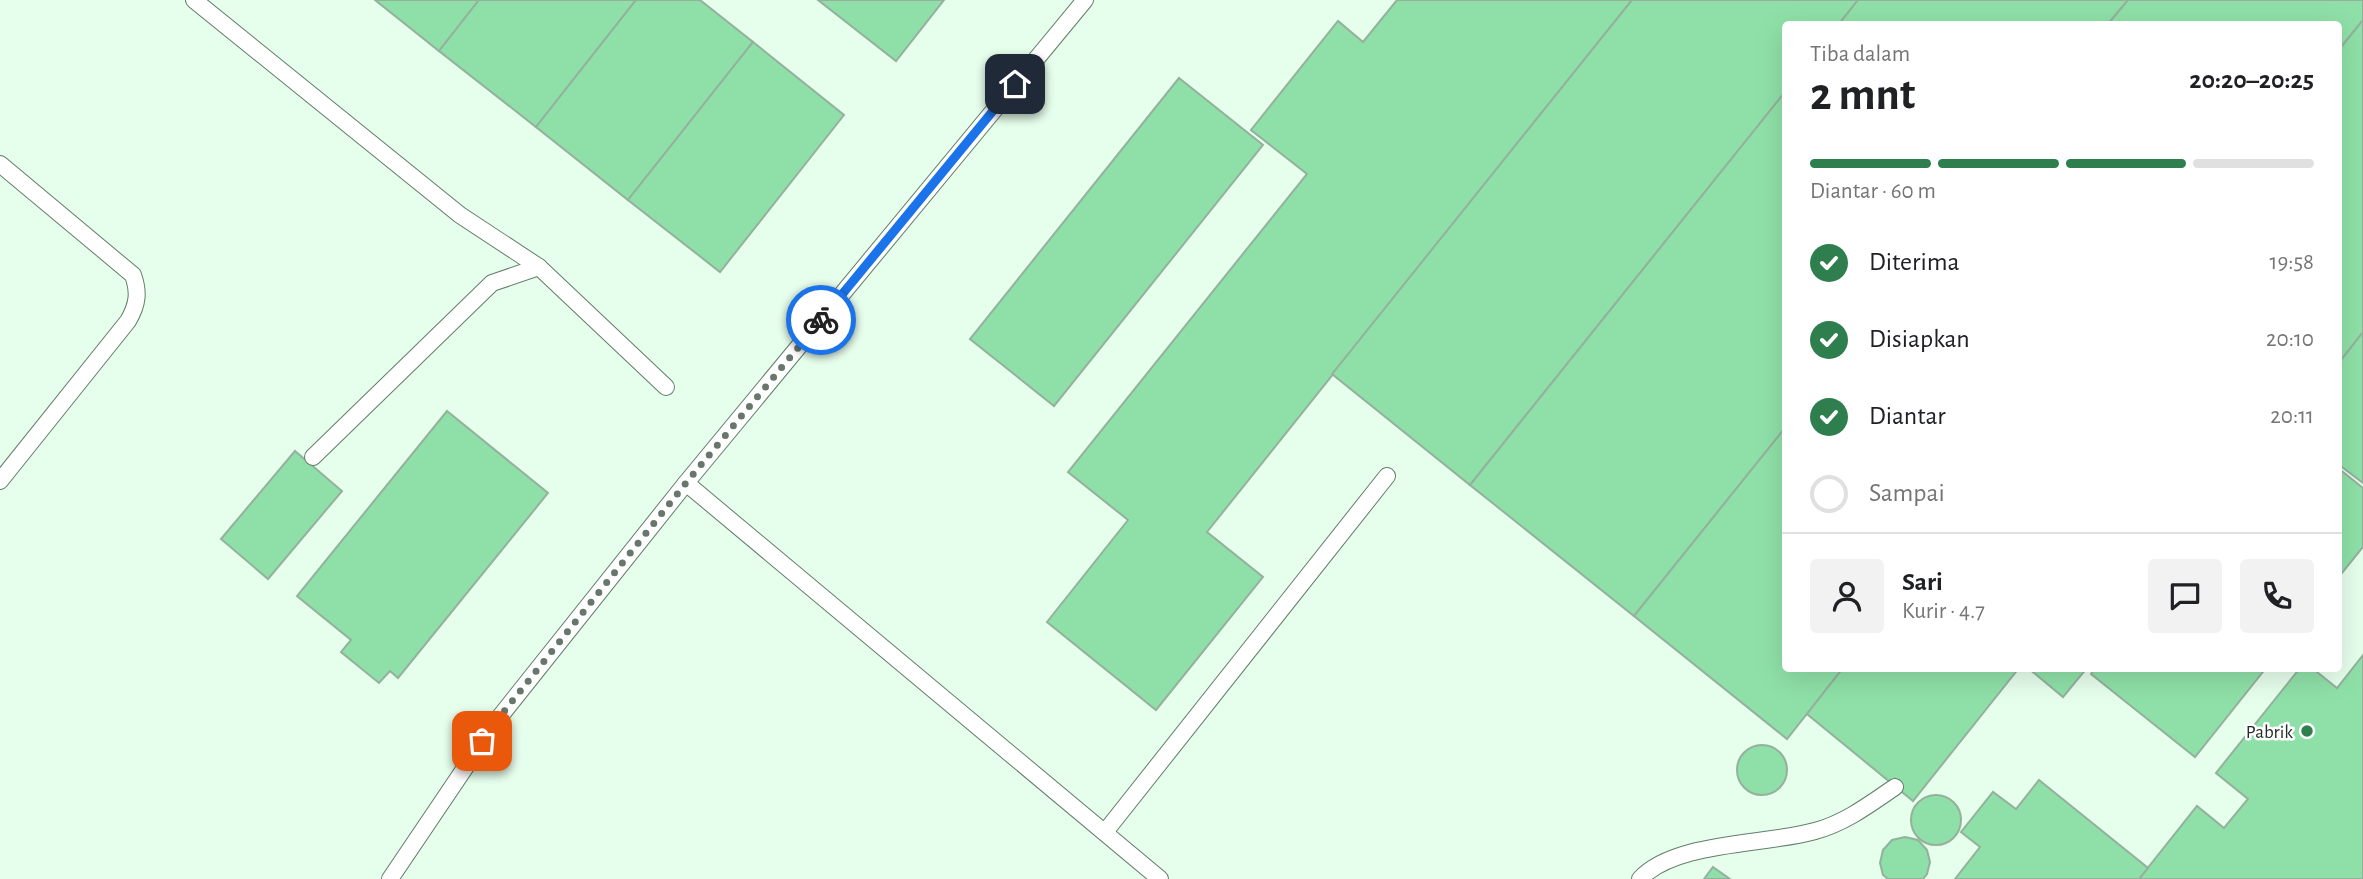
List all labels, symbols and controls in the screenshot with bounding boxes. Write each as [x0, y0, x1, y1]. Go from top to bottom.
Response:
text: Tiba dalam [1810, 43, 1910, 66]
pin [985, 54, 1045, 114]
icon: home [996, 65, 1034, 103]
text: 20:20–20:25 [2189, 67, 2314, 93]
text: 2 mnt [1810, 72, 1915, 118]
text: Diantar · 60 m [1810, 180, 1936, 203]
icon: check [1810, 244, 1848, 282]
text: Diterima [1869, 249, 1960, 275]
text: 19:58 [2269, 251, 2314, 274]
courier [786, 285, 856, 355]
icon: bike [802, 301, 840, 339]
icon: check [1810, 321, 1848, 359]
text: Disiapkan [1869, 326, 1970, 352]
text: 20:10 [2266, 328, 2314, 351]
icon: check [1810, 398, 1848, 436]
text: Diantar [1869, 403, 1946, 429]
text: 20:11 [2270, 405, 2314, 428]
text: Sampai [1869, 480, 1945, 506]
button: person [1810, 559, 1884, 633]
button: chat [2148, 559, 2222, 633]
button: phone [2240, 559, 2314, 633]
text: Sari [1902, 569, 1943, 595]
text: Kurir · 4.7 [1902, 600, 1985, 623]
pin [452, 711, 512, 771]
icon: bag [463, 722, 501, 760]
place label: Pabrik [2246, 723, 2293, 742]
marker: Pabrik [2299, 723, 2315, 739]

